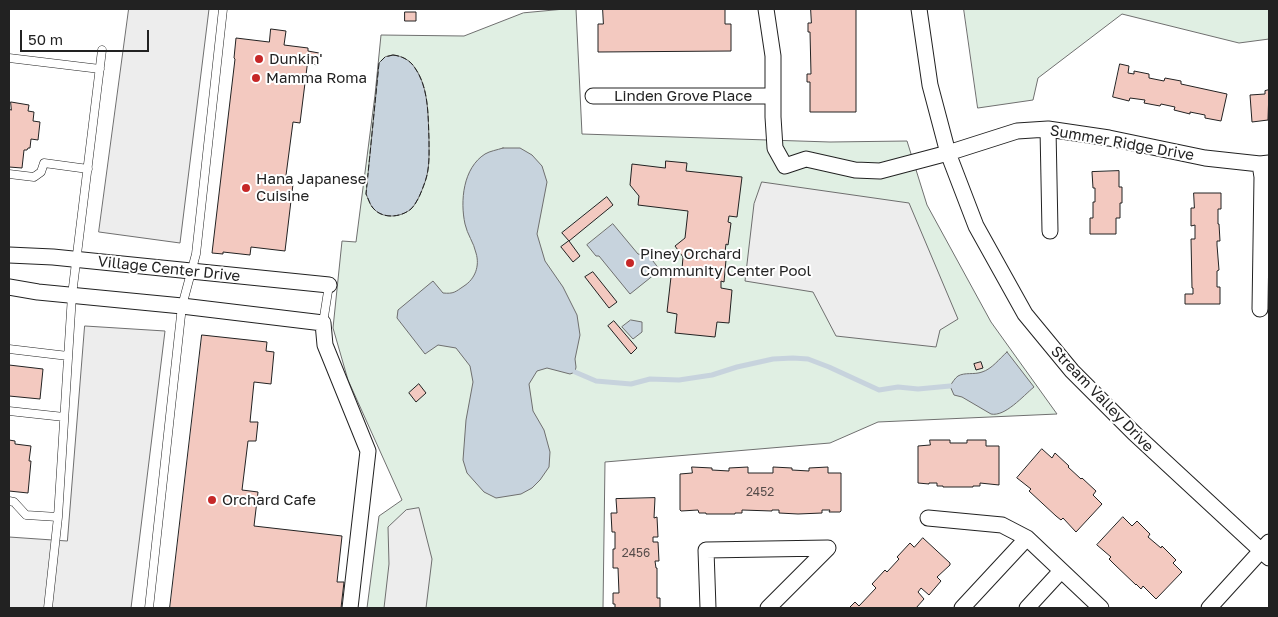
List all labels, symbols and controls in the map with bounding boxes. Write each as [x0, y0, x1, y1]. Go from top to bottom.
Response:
scale bar [22, 20, 151, 52]
text: 50 m [28, 30, 63, 48]
place label: Dunkin' [269, 50, 323, 68]
marker: Dunkin' [253, 53, 265, 65]
place label: Mamma Roma [266, 69, 367, 87]
marker: Mamma Roma [250, 72, 262, 84]
street label: Linden Grove Place [614, 87, 752, 105]
street label: Summer Ridge Drive [1049, 121, 1195, 165]
place label: Hana Japanese Cuisine [256, 170, 366, 205]
marker: Hana Japanese Cuisine [240, 182, 252, 194]
place label: Piney Orchard Community Center Pool [640, 245, 811, 280]
street label: Village Center Drive [97, 253, 241, 285]
marker: Piney Orchard Community Center Pool [624, 257, 636, 269]
street label: Stream Valley Drive [1047, 342, 1157, 456]
house number: 2452 [746, 485, 774, 499]
place label: Orchard Cafe [222, 491, 316, 509]
marker: Orchard Cafe [206, 494, 218, 506]
house number: 2456 [622, 546, 650, 560]

